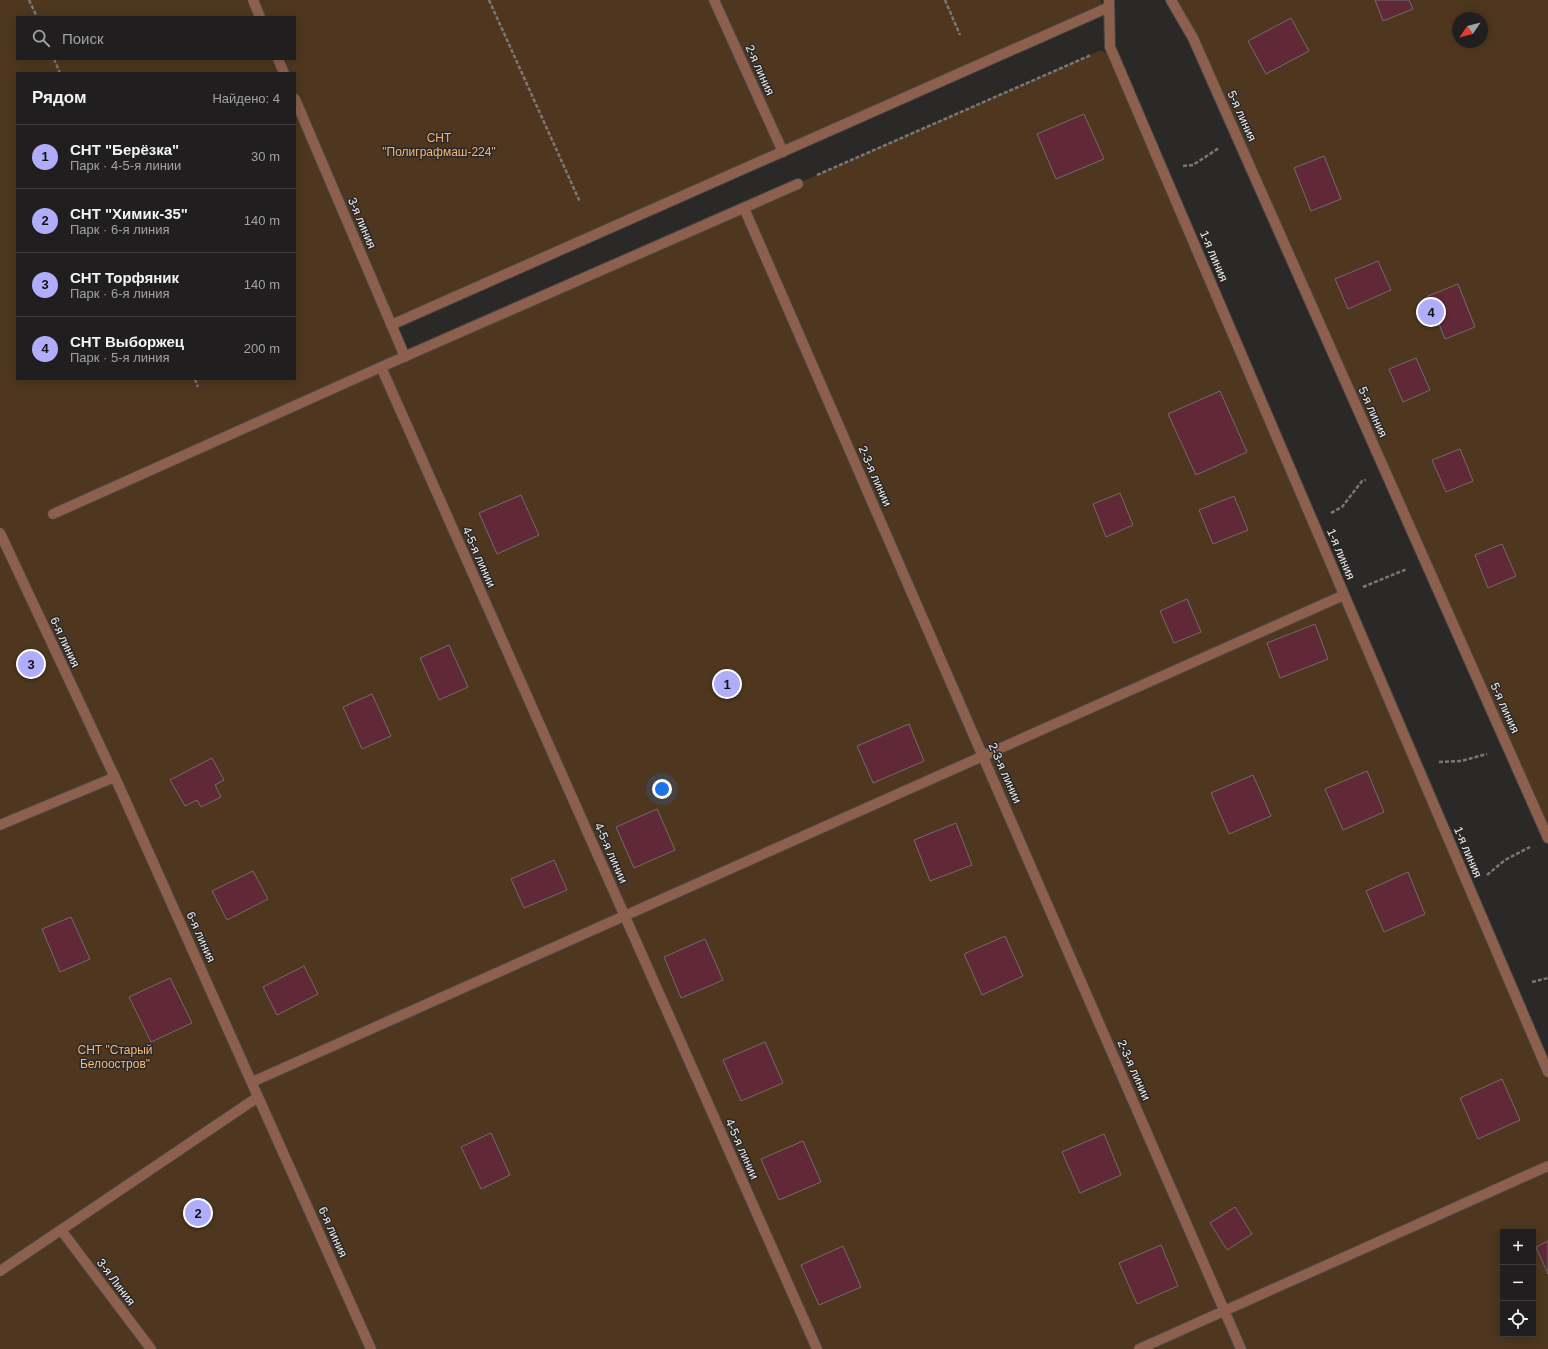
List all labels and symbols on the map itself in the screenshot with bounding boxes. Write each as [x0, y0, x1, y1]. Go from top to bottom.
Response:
north arrow [1452, 12, 1488, 48]
street label: 2-я линия [743, 42, 777, 98]
street label: 5-я линия [1225, 88, 1259, 144]
park label: СНТ "Полиграфмаш-224" [382, 131, 496, 159]
street label: 3-я линия [345, 195, 379, 251]
street label: 1-я линия [1197, 228, 1231, 284]
pin: 4 [1418, 297, 1444, 327]
street label: 5-я линия [1356, 384, 1390, 440]
street label: 2-3-я линии [855, 443, 895, 509]
street label: 4-5-я линии [459, 524, 499, 590]
street label: 1-я линия [1324, 526, 1358, 582]
street label: 6-я линия [47, 615, 83, 669]
pin: 3 [18, 649, 44, 679]
pin: 1 [714, 669, 740, 699]
street label: 5-я линия [1488, 680, 1522, 736]
street label: 2-3-я линии [985, 740, 1025, 806]
your location [652, 779, 672, 799]
street label: 4-5-я линии [591, 820, 631, 886]
street label: 1-я линия [1451, 824, 1485, 880]
street label: 6-я линия [184, 909, 218, 965]
street label: 2-3-я линии [1114, 1037, 1154, 1103]
park label: СНТ "Старый Белоостров" [78, 1043, 152, 1071]
street label: 4-5-я линии [722, 1116, 762, 1182]
pin: 2 [185, 1198, 211, 1228]
street label: 6-я линия [316, 1204, 350, 1260]
street label: 3-я Линия [94, 1256, 138, 1308]

